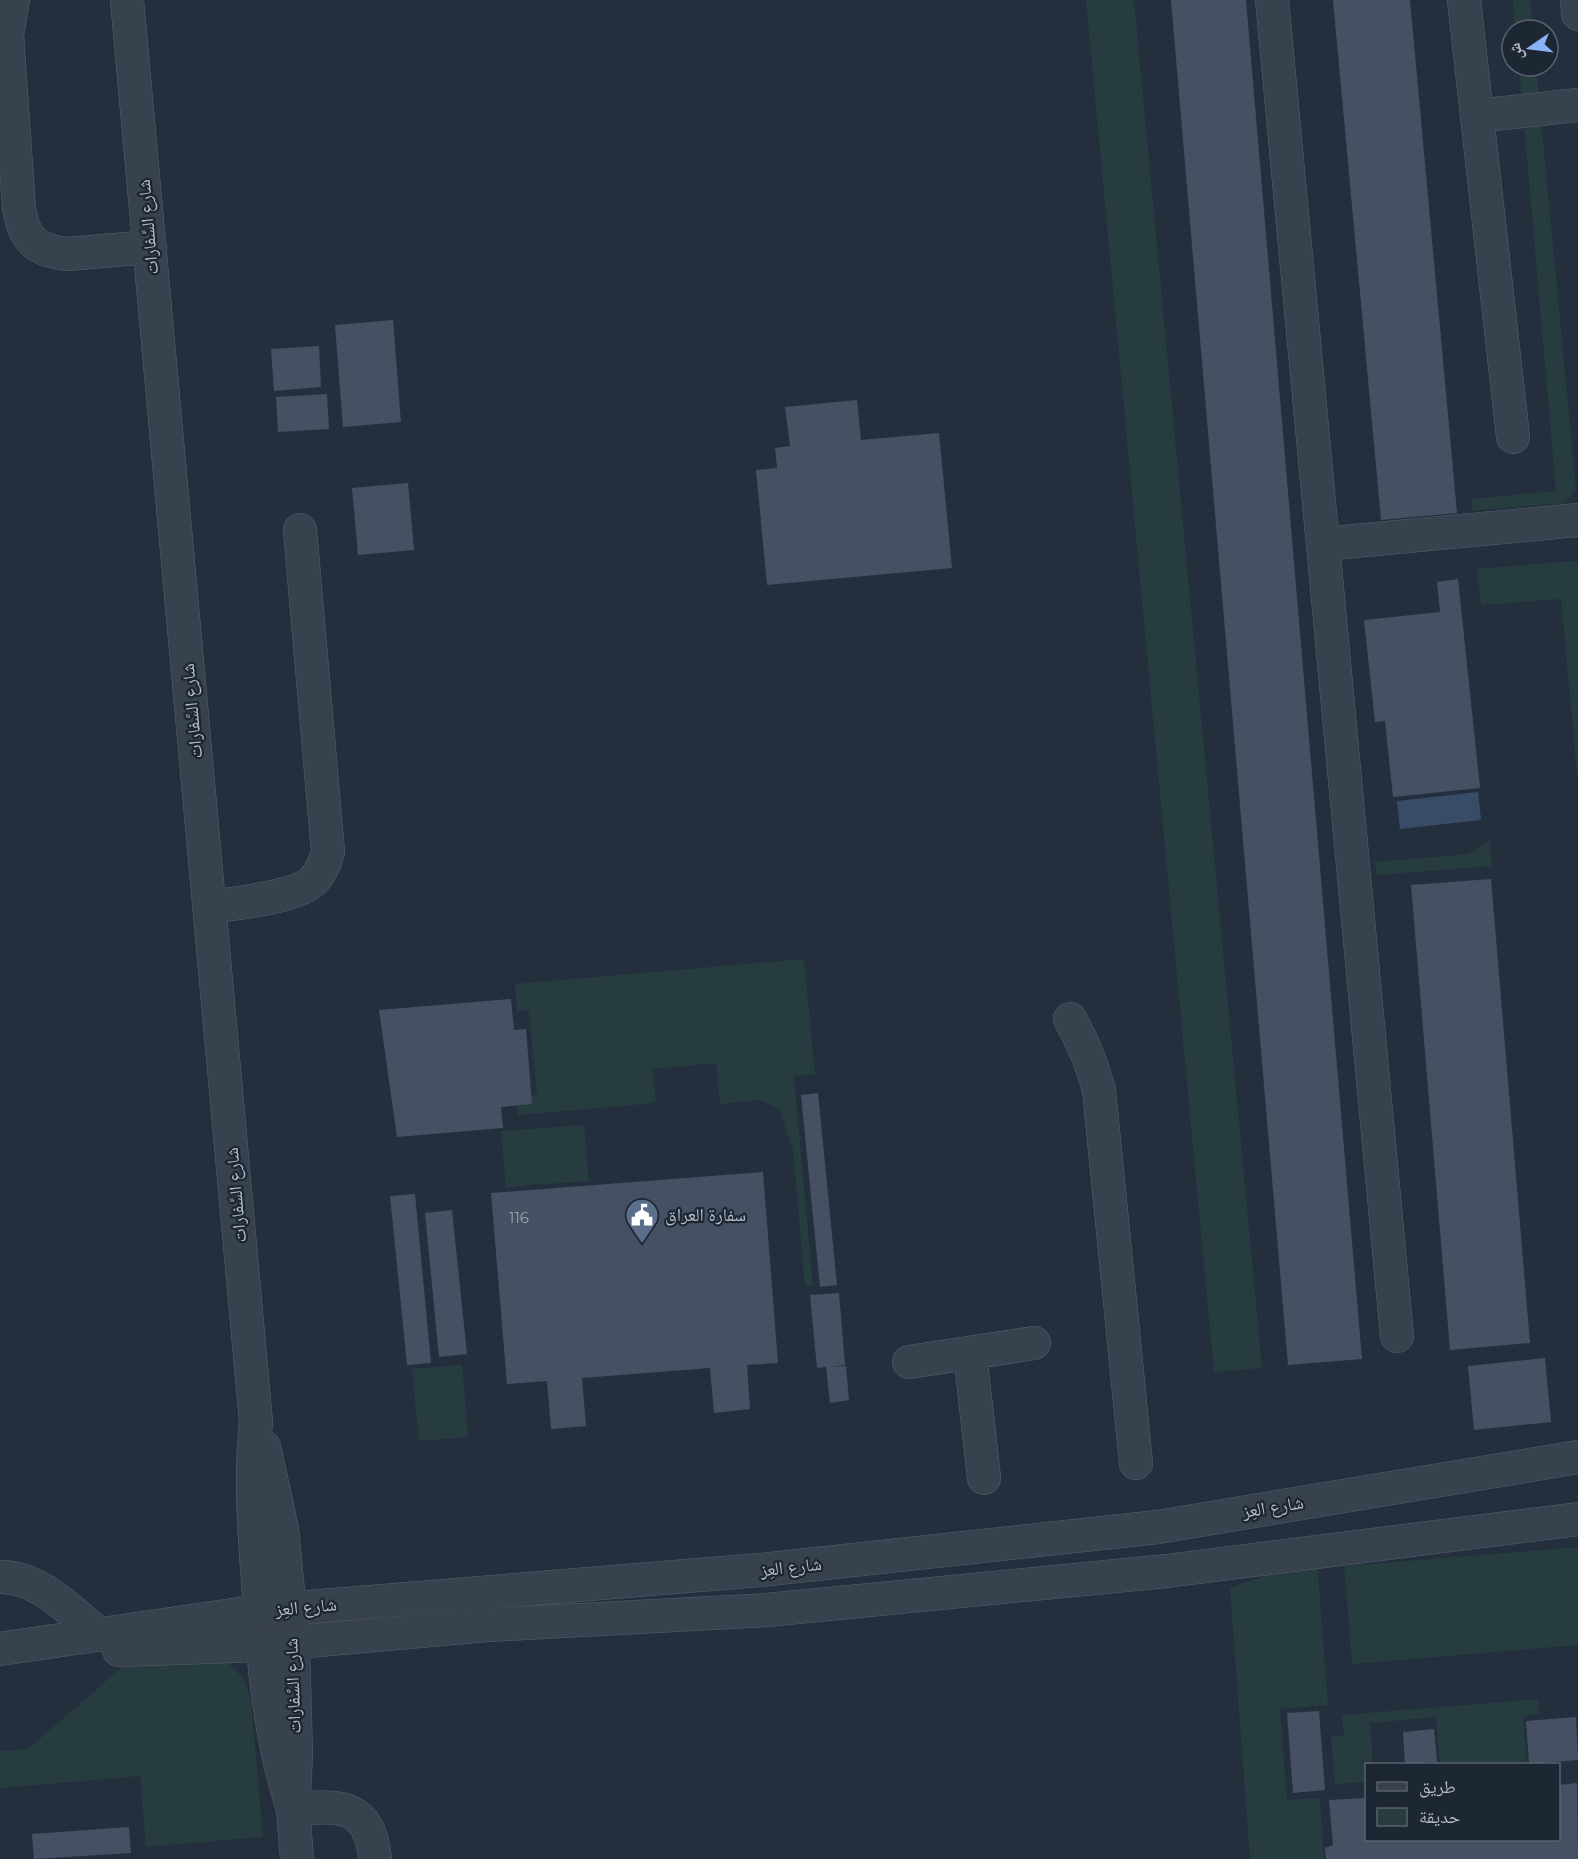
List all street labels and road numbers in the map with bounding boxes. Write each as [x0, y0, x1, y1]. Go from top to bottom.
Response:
street label: شارع السَّفارات [133, 178, 163, 276]
street label: شارع السَّفارات [177, 662, 207, 760]
street label: شارع السَّفارات [221, 1146, 251, 1244]
street label: شارع العِز [1240, 1491, 1305, 1523]
street label: شارع العِز [758, 1553, 823, 1581]
street label: شارع العِز [273, 1593, 338, 1621]
street label: شارع السَّفارات [280, 1638, 306, 1734]

